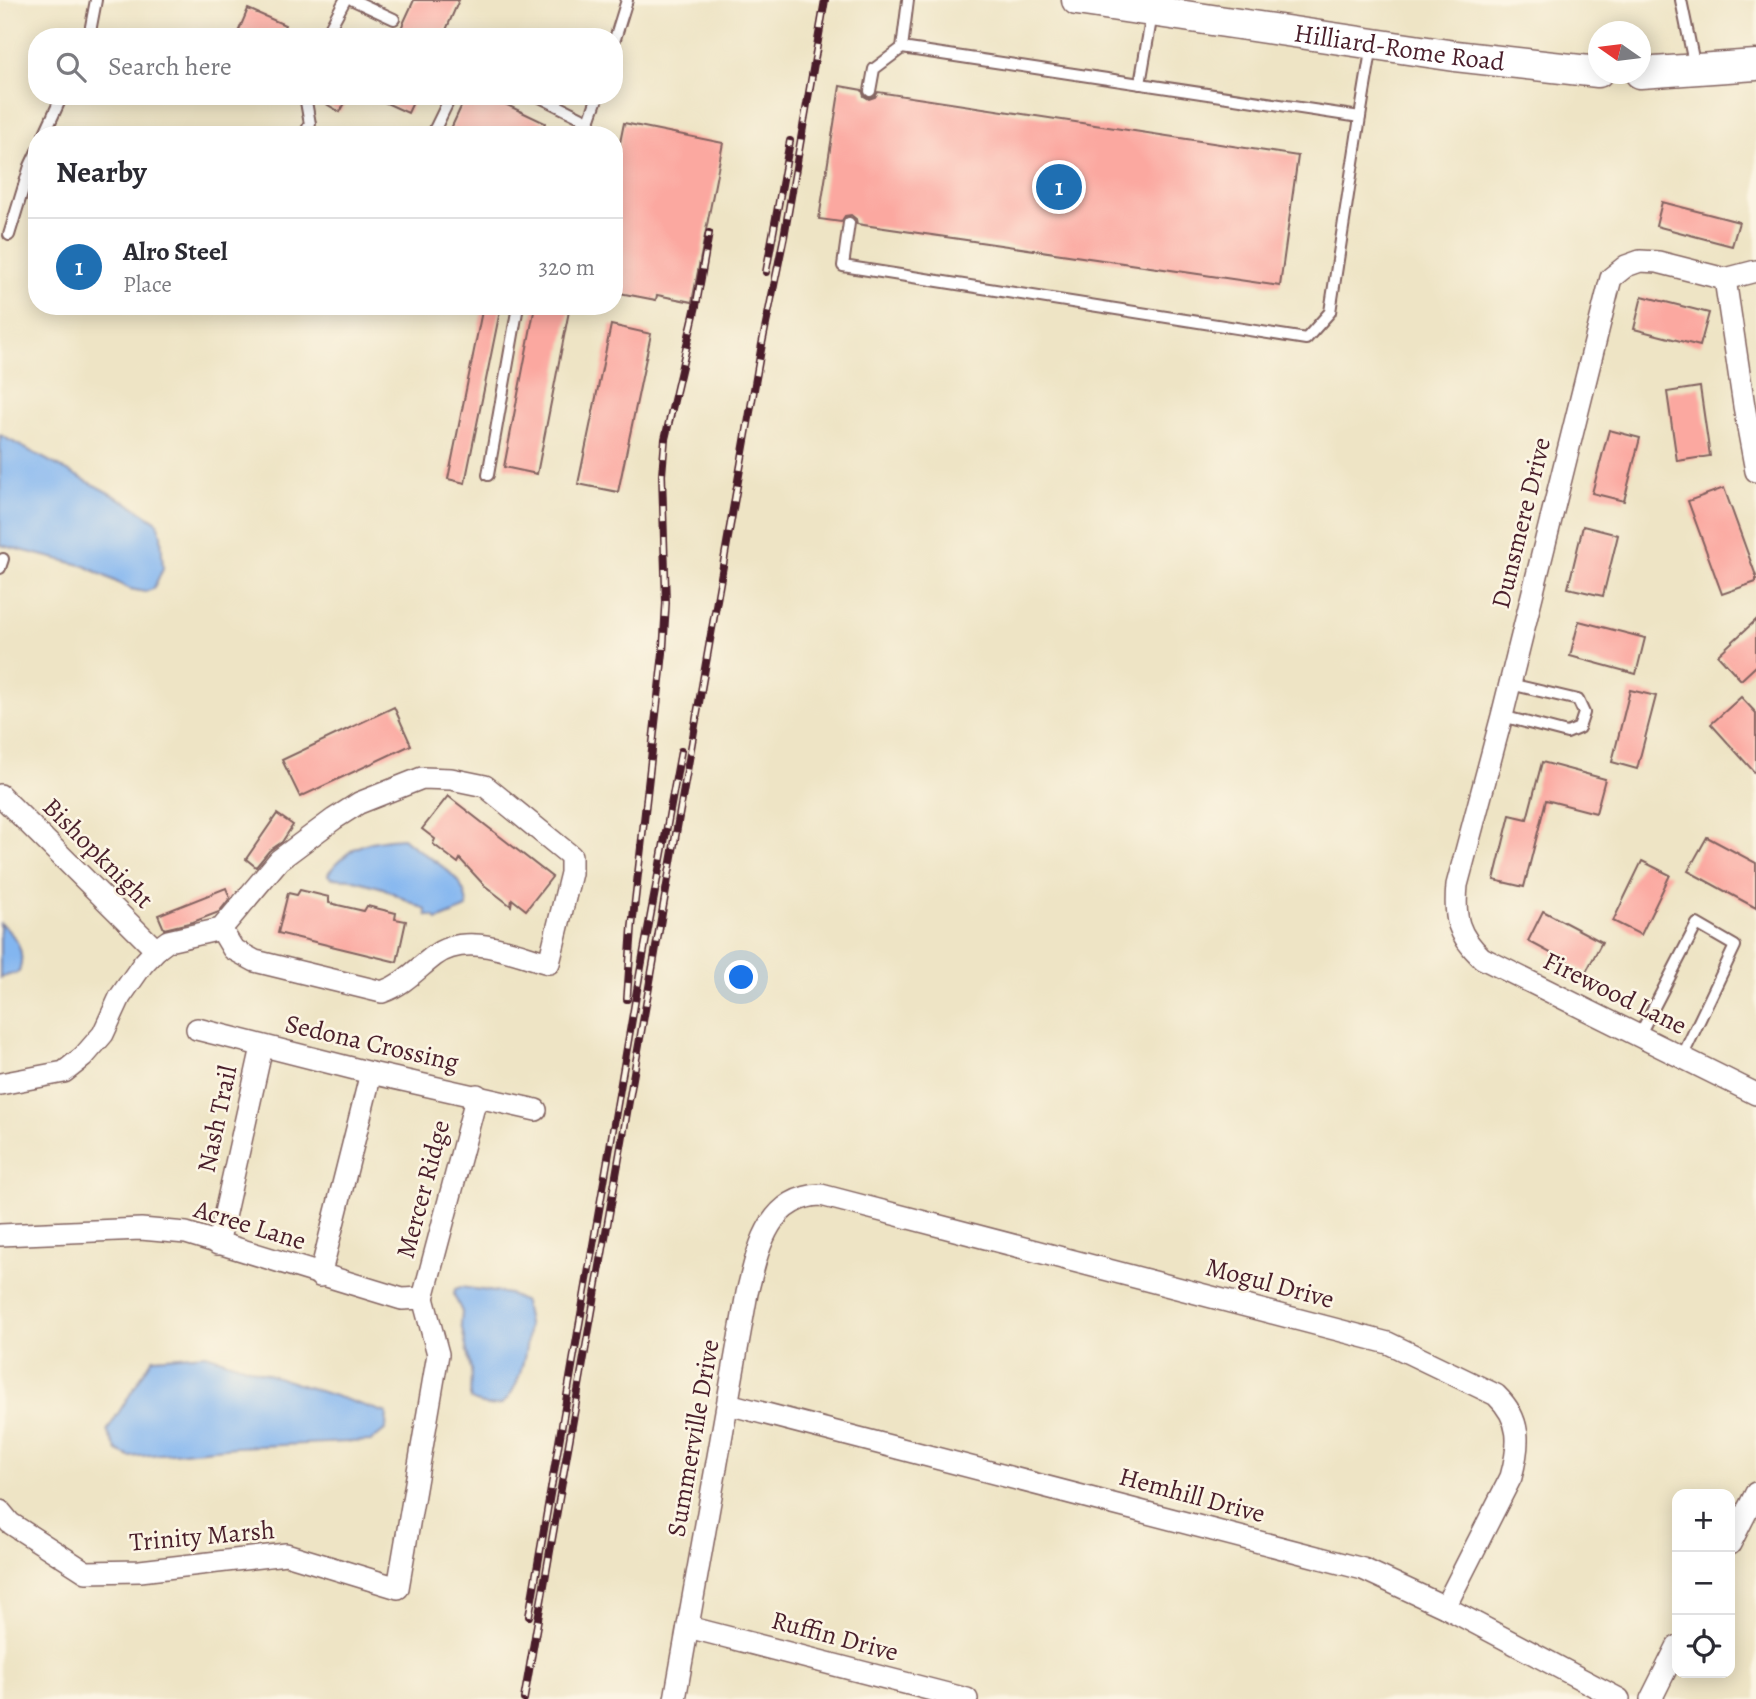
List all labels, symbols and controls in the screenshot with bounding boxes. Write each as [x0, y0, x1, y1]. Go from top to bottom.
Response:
street label: Hilliard-Rome Road [1292, 15, 1507, 79]
north arrow [1588, 21, 1651, 84]
search box [28, 28, 623, 105]
icon: search [52, 48, 90, 86]
text: Search here [108, 49, 232, 84]
text: Nearby [56, 152, 147, 192]
pin: 1 [1036, 161, 1082, 213]
text: Alro Steel [123, 234, 228, 269]
text: 1 [75, 252, 83, 283]
text: 320 m [539, 252, 595, 283]
text: Place [123, 269, 172, 300]
street label: Dunsmere Drive [1483, 434, 1559, 612]
street label: Bishopknight [35, 790, 161, 916]
street label: Firewood Lane [1537, 943, 1693, 1043]
your location [724, 960, 758, 994]
street label: Sedona Crossing [282, 1006, 462, 1080]
street label: Nash Trail [189, 1062, 245, 1176]
street label: Mercer Ridge [388, 1116, 458, 1262]
street label: Acree Lane [189, 1191, 310, 1259]
street label: Mogul Drive [1202, 1249, 1338, 1317]
street label: Summerville Drive [658, 1337, 728, 1539]
street label: Hemhill Drive [1115, 1459, 1269, 1531]
map controls [1672, 1489, 1735, 1678]
button: + [1672, 1489, 1735, 1552]
street label: Trinity Marsh [128, 1512, 276, 1560]
button: − [1672, 1552, 1735, 1615]
street label: Ruffin Drive [768, 1602, 902, 1670]
button: locate [1672, 1615, 1735, 1678]

